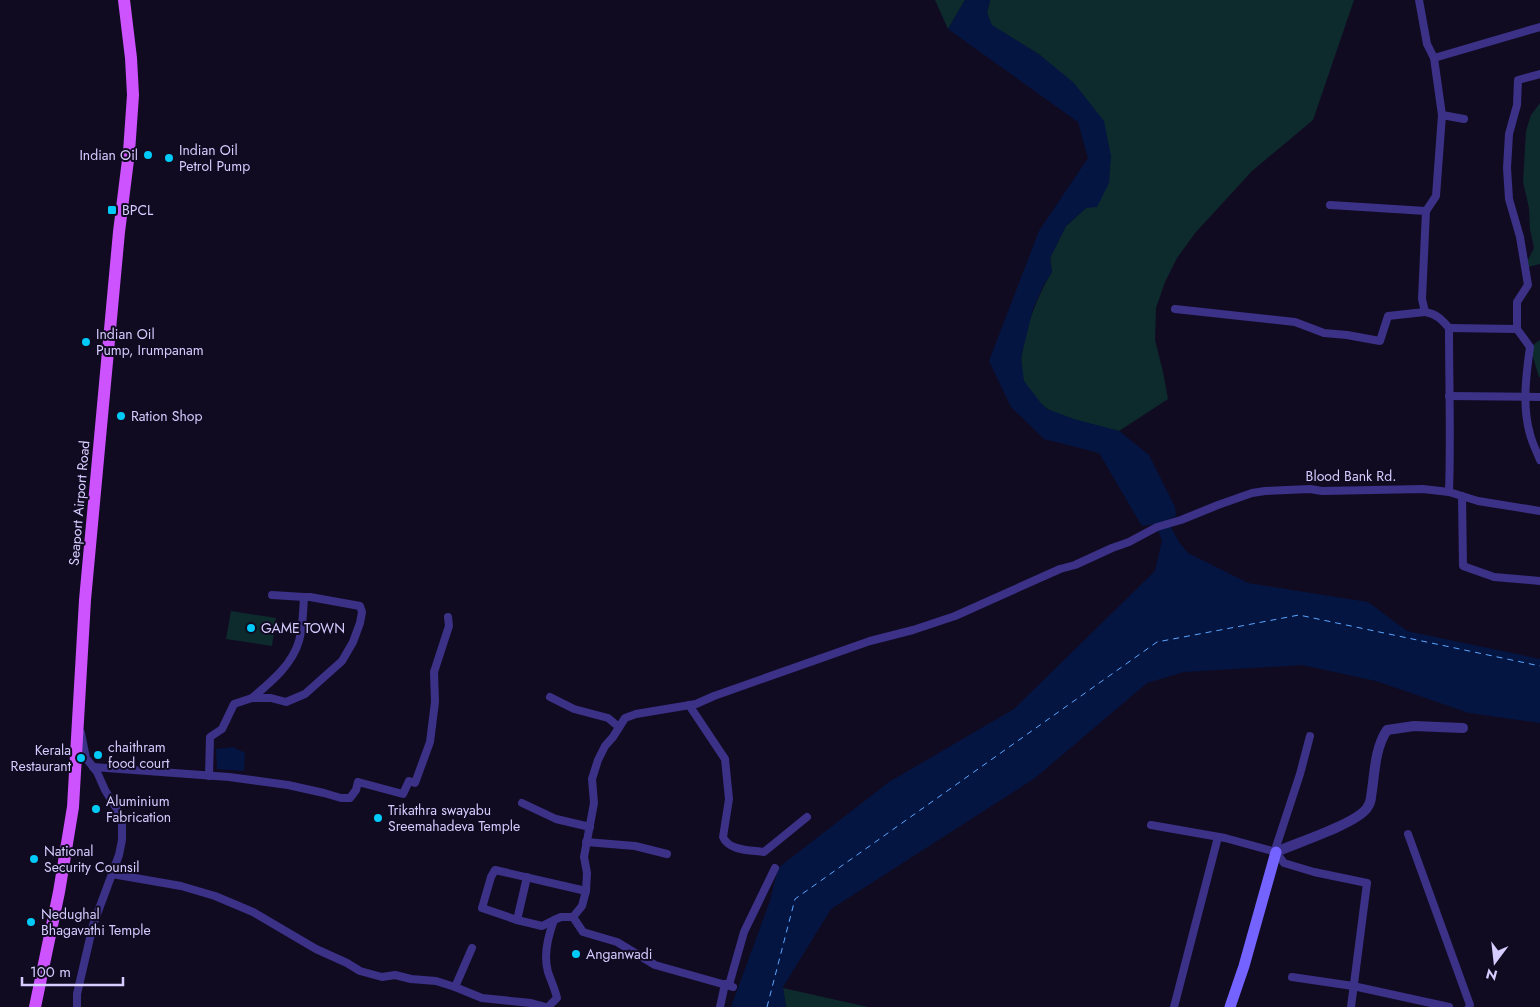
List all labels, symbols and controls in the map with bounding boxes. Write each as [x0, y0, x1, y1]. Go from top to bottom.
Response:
place label: Indian Oil Petrol Pump [179, 140, 250, 176]
place label: Indian Oil [79, 145, 138, 165]
marker: Indian Oil [142, 149, 154, 161]
marker: Indian Oil Petrol Pump [163, 152, 175, 164]
place label: BPCL [122, 200, 154, 220]
marker: BPCL [106, 204, 118, 216]
place label: Indian Oil Pump, Irumpanam [96, 324, 204, 360]
marker: Indian Oil Pump, Irumpanam [80, 336, 92, 348]
place label: Ration Shop [131, 406, 202, 426]
marker: Ration Shop [115, 410, 127, 422]
street label: Seaport Airport Road [64, 440, 94, 566]
street label: Blood Bank Rd. [1306, 466, 1396, 486]
place label: GAME TOWN [261, 618, 345, 638]
marker: GAME TOWN [245, 622, 257, 634]
place label: chaithram food court [108, 737, 170, 773]
place label: Kerala Restaurant [11, 740, 72, 776]
marker: chaithram food court [92, 749, 104, 761]
marker: Kerala Restaurant [75, 752, 87, 764]
place label: Aluminium Fabrication [106, 791, 171, 827]
place label: Trikathra swayabu Sreemahadeva Temple [388, 800, 520, 836]
marker: Aluminium Fabrication [90, 803, 102, 815]
marker: Trikathra swayabu Sreemahadeva Temple [372, 812, 384, 824]
place label: National Security Counsil [44, 841, 140, 877]
marker: National Security Counsil [28, 853, 40, 865]
place label: Nedughal Bhagavathi Temple [41, 904, 151, 940]
marker: Nedughal Bhagavathi Temple [25, 916, 37, 928]
north arrow [1470, 937, 1520, 987]
place label: Anganwadi [586, 944, 652, 964]
marker: Anganwadi [570, 948, 582, 960]
scale bar [22, 954, 124, 986]
text: 100 m [30, 961, 71, 983]
text: N [1484, 963, 1500, 986]

